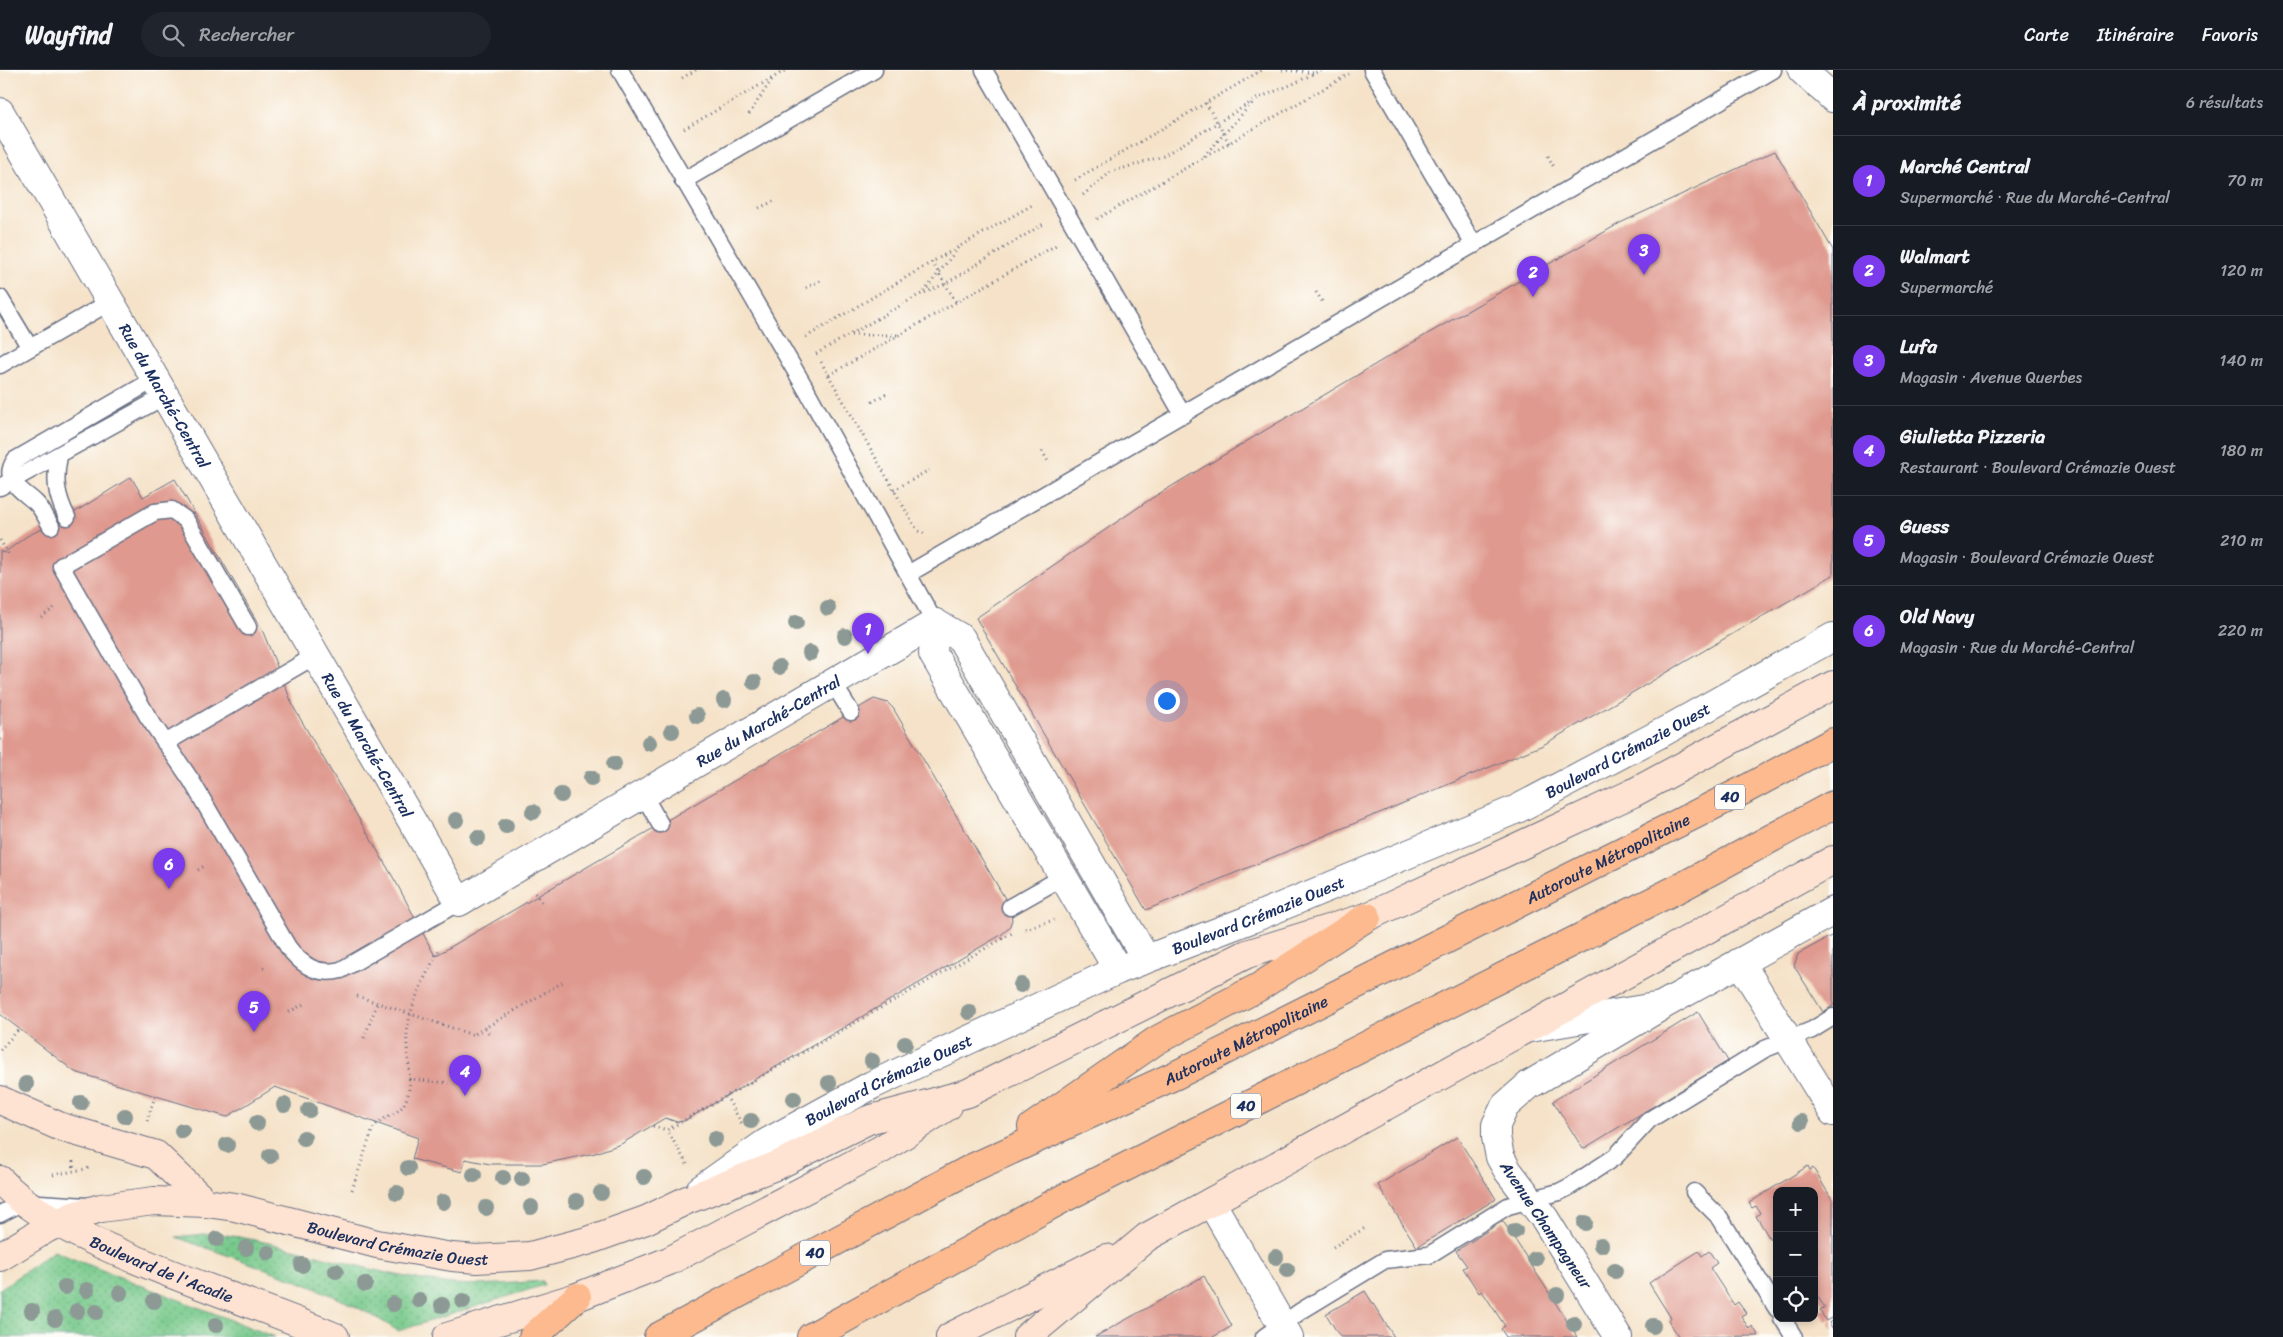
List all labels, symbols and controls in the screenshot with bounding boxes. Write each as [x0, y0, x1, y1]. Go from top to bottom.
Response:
search box [141, 12, 491, 57]
text: Wayfind [25, 14, 111, 56]
text: Rechercher [199, 18, 294, 51]
text: Carte [2024, 19, 2069, 51]
text: Itinéraire [2097, 19, 2174, 51]
text: Favoris [2202, 19, 2258, 51]
icon: search [159, 21, 187, 49]
text: À proximité [1853, 84, 1961, 122]
text: 6 résultats [2186, 88, 2263, 117]
text: Marché Central [1900, 150, 2030, 183]
text: 1 [1866, 166, 1872, 195]
text: 70 m [2227, 166, 2263, 195]
text: Supermarché · Rue du Marché-Central [1900, 183, 2170, 212]
pin: 3 [1628, 234, 1660, 275]
text: Walmart [1900, 240, 1970, 273]
pin: 2 [1517, 256, 1549, 297]
text: 2 [1864, 256, 1874, 285]
text: 120 m [2220, 256, 2263, 285]
text: Supermarché [1900, 273, 1993, 302]
street label: Rue du Marché-Central [111, 317, 219, 474]
text: Lufa [1900, 330, 1937, 363]
text: 3 [1865, 346, 1873, 375]
text: 140 m [2220, 346, 2263, 375]
text: Magasin · Avenue Querbes [1900, 363, 2082, 392]
text: Giulietta Pizzeria [1900, 420, 2045, 453]
text: 4 [1864, 436, 1874, 465]
text: 180 m [2220, 436, 2263, 465]
text: Restaurant · Boulevard Crémazie Ouest [1900, 453, 2176, 482]
text: Guess [1900, 510, 1949, 543]
text: 5 [1864, 526, 1874, 555]
text: 210 m [2220, 526, 2263, 555]
text: Magasin · Boulevard Crémazie Ouest [1900, 543, 2154, 572]
text: Old Navy [1900, 600, 1974, 633]
pin: 1 [852, 613, 884, 654]
text: 6 [1864, 616, 1874, 645]
text: 220 m [2218, 616, 2263, 645]
text: Magasin · Rue du Marché-Central [1900, 633, 2134, 662]
street label: Rue du Marché-Central [314, 667, 422, 824]
street label: Rue du Marché-Central [690, 667, 847, 775]
your location [1154, 688, 1180, 714]
street label: Boulevard Crémazie Ouest [1540, 694, 1716, 806]
road number: 40 [1715, 784, 1745, 810]
street label: Autoroute Métropolitaine [1520, 805, 1695, 912]
pin: 6 [153, 848, 185, 889]
street label: Boulevard Crémazie Ouest [1167, 867, 1349, 963]
street label: Autoroute Métropolitaine [1158, 986, 1333, 1094]
pin: 5 [238, 991, 270, 1032]
street label: Boulevard Crémazie Ouest [799, 1026, 977, 1134]
pin: 4 [449, 1055, 481, 1096]
road number: 40 [1231, 1094, 1261, 1118]
street label: Avenue Champagneur [1491, 1154, 1601, 1296]
map controls [1773, 1187, 1818, 1322]
button: + [1773, 1187, 1818, 1232]
street label: Boulevard Crémazie Ouest [304, 1212, 489, 1274]
street label: Boulevard de l'Acadie [85, 1227, 238, 1311]
button: − [1773, 1232, 1818, 1277]
road number: 40 [800, 1240, 830, 1266]
button: locate [1773, 1277, 1818, 1322]

